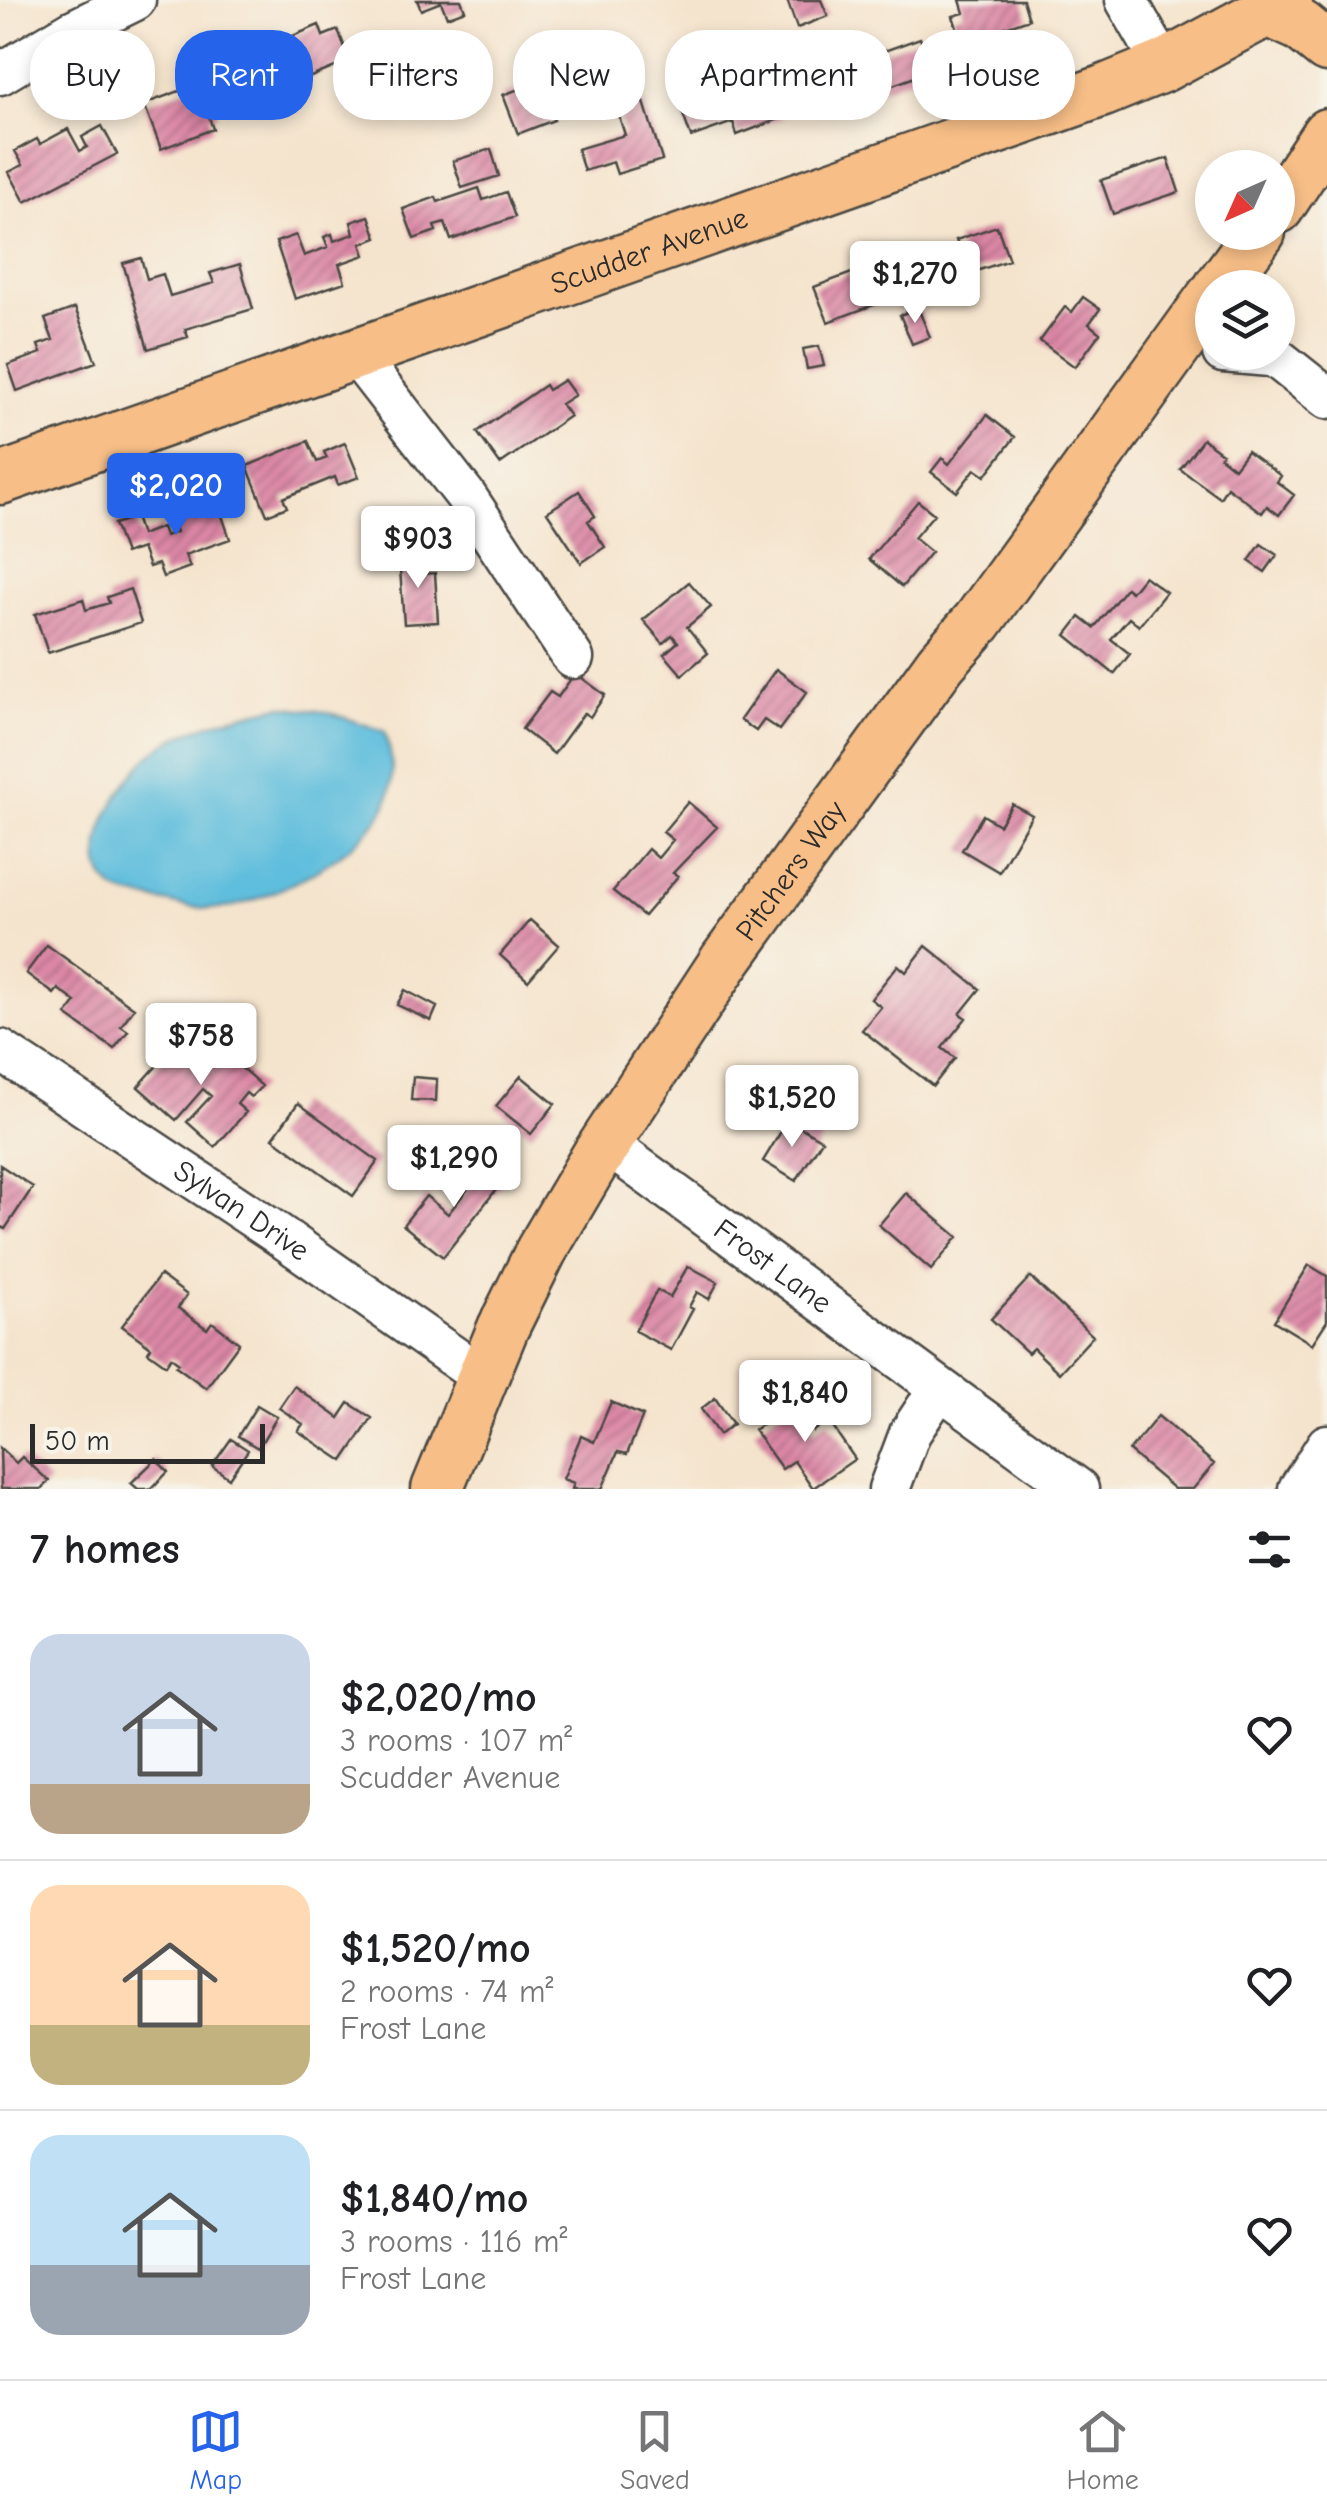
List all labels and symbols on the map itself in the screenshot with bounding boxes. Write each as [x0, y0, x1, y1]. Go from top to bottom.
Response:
north arrow [1195, 150, 1295, 250]
street label: Scudder Avenue [546, 200, 752, 302]
pin: $1,270 [834, 241, 996, 326]
pin: $2,020 [95, 453, 257, 538]
pin: $903 [359, 506, 477, 591]
street label: Pitchers Way [729, 794, 854, 948]
pin: $758 [142, 1003, 260, 1088]
pin: $1,520 [711, 1065, 873, 1150]
pin: $1,290 [373, 1125, 535, 1210]
street label: Sylvan Drive [167, 1153, 316, 1268]
street label: Frost Lane [707, 1212, 838, 1321]
pin: $1,840 [724, 1360, 886, 1445]
scale bar [30, 1419, 265, 1464]

